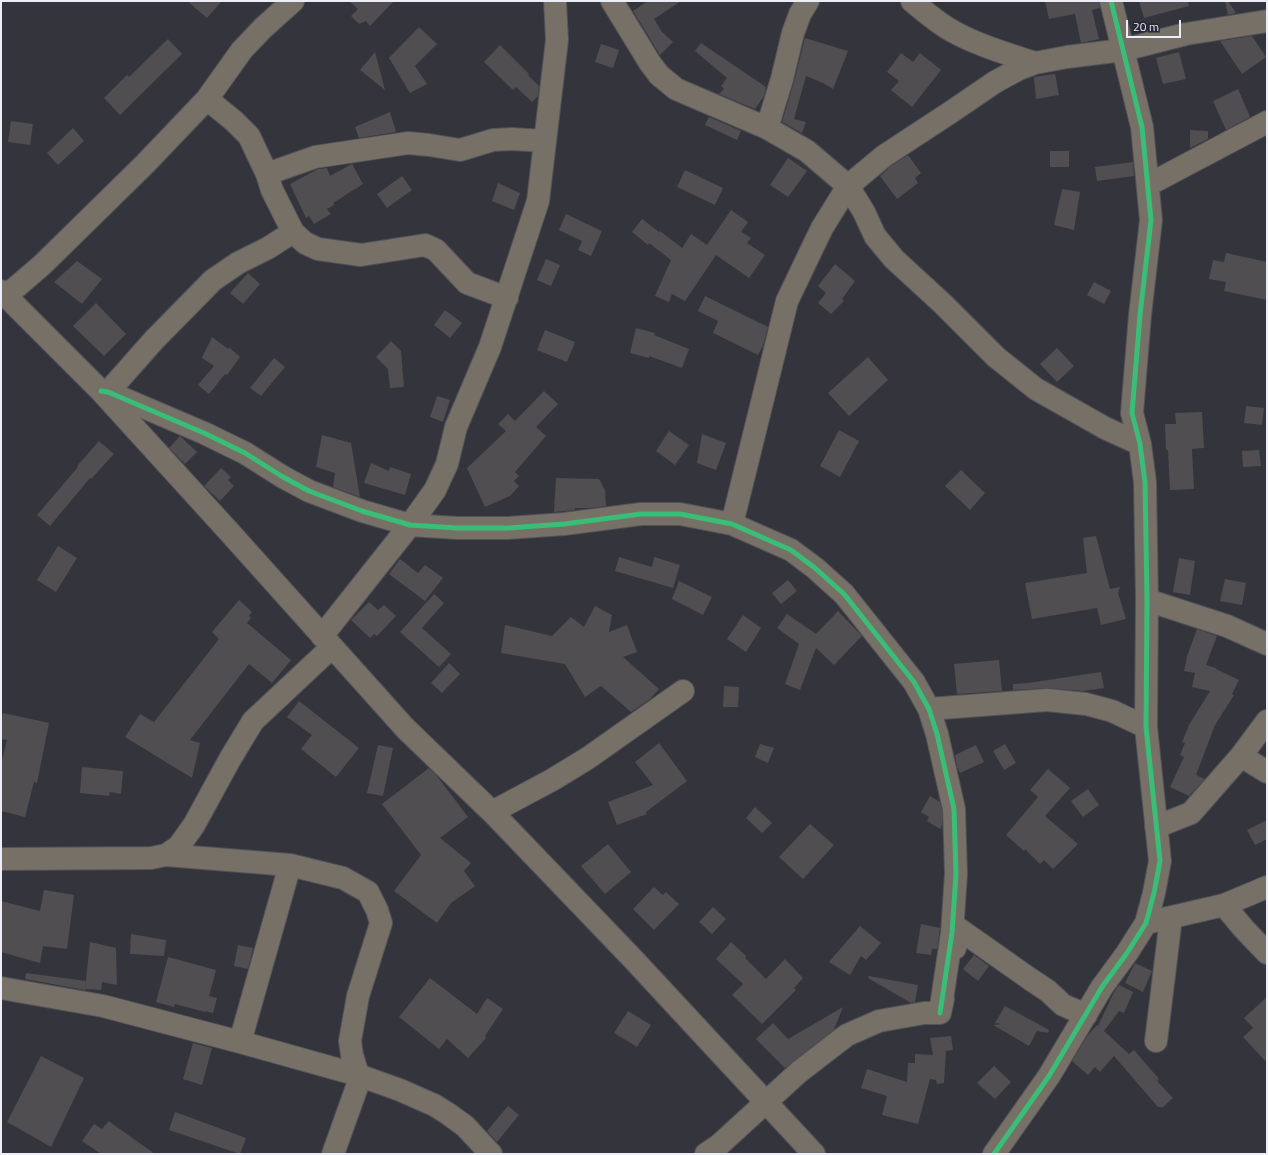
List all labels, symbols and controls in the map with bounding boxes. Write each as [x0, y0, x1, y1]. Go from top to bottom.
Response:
scale bar [1128, 12, 1183, 38]
text: 20 m [1133, 17, 1159, 36]

